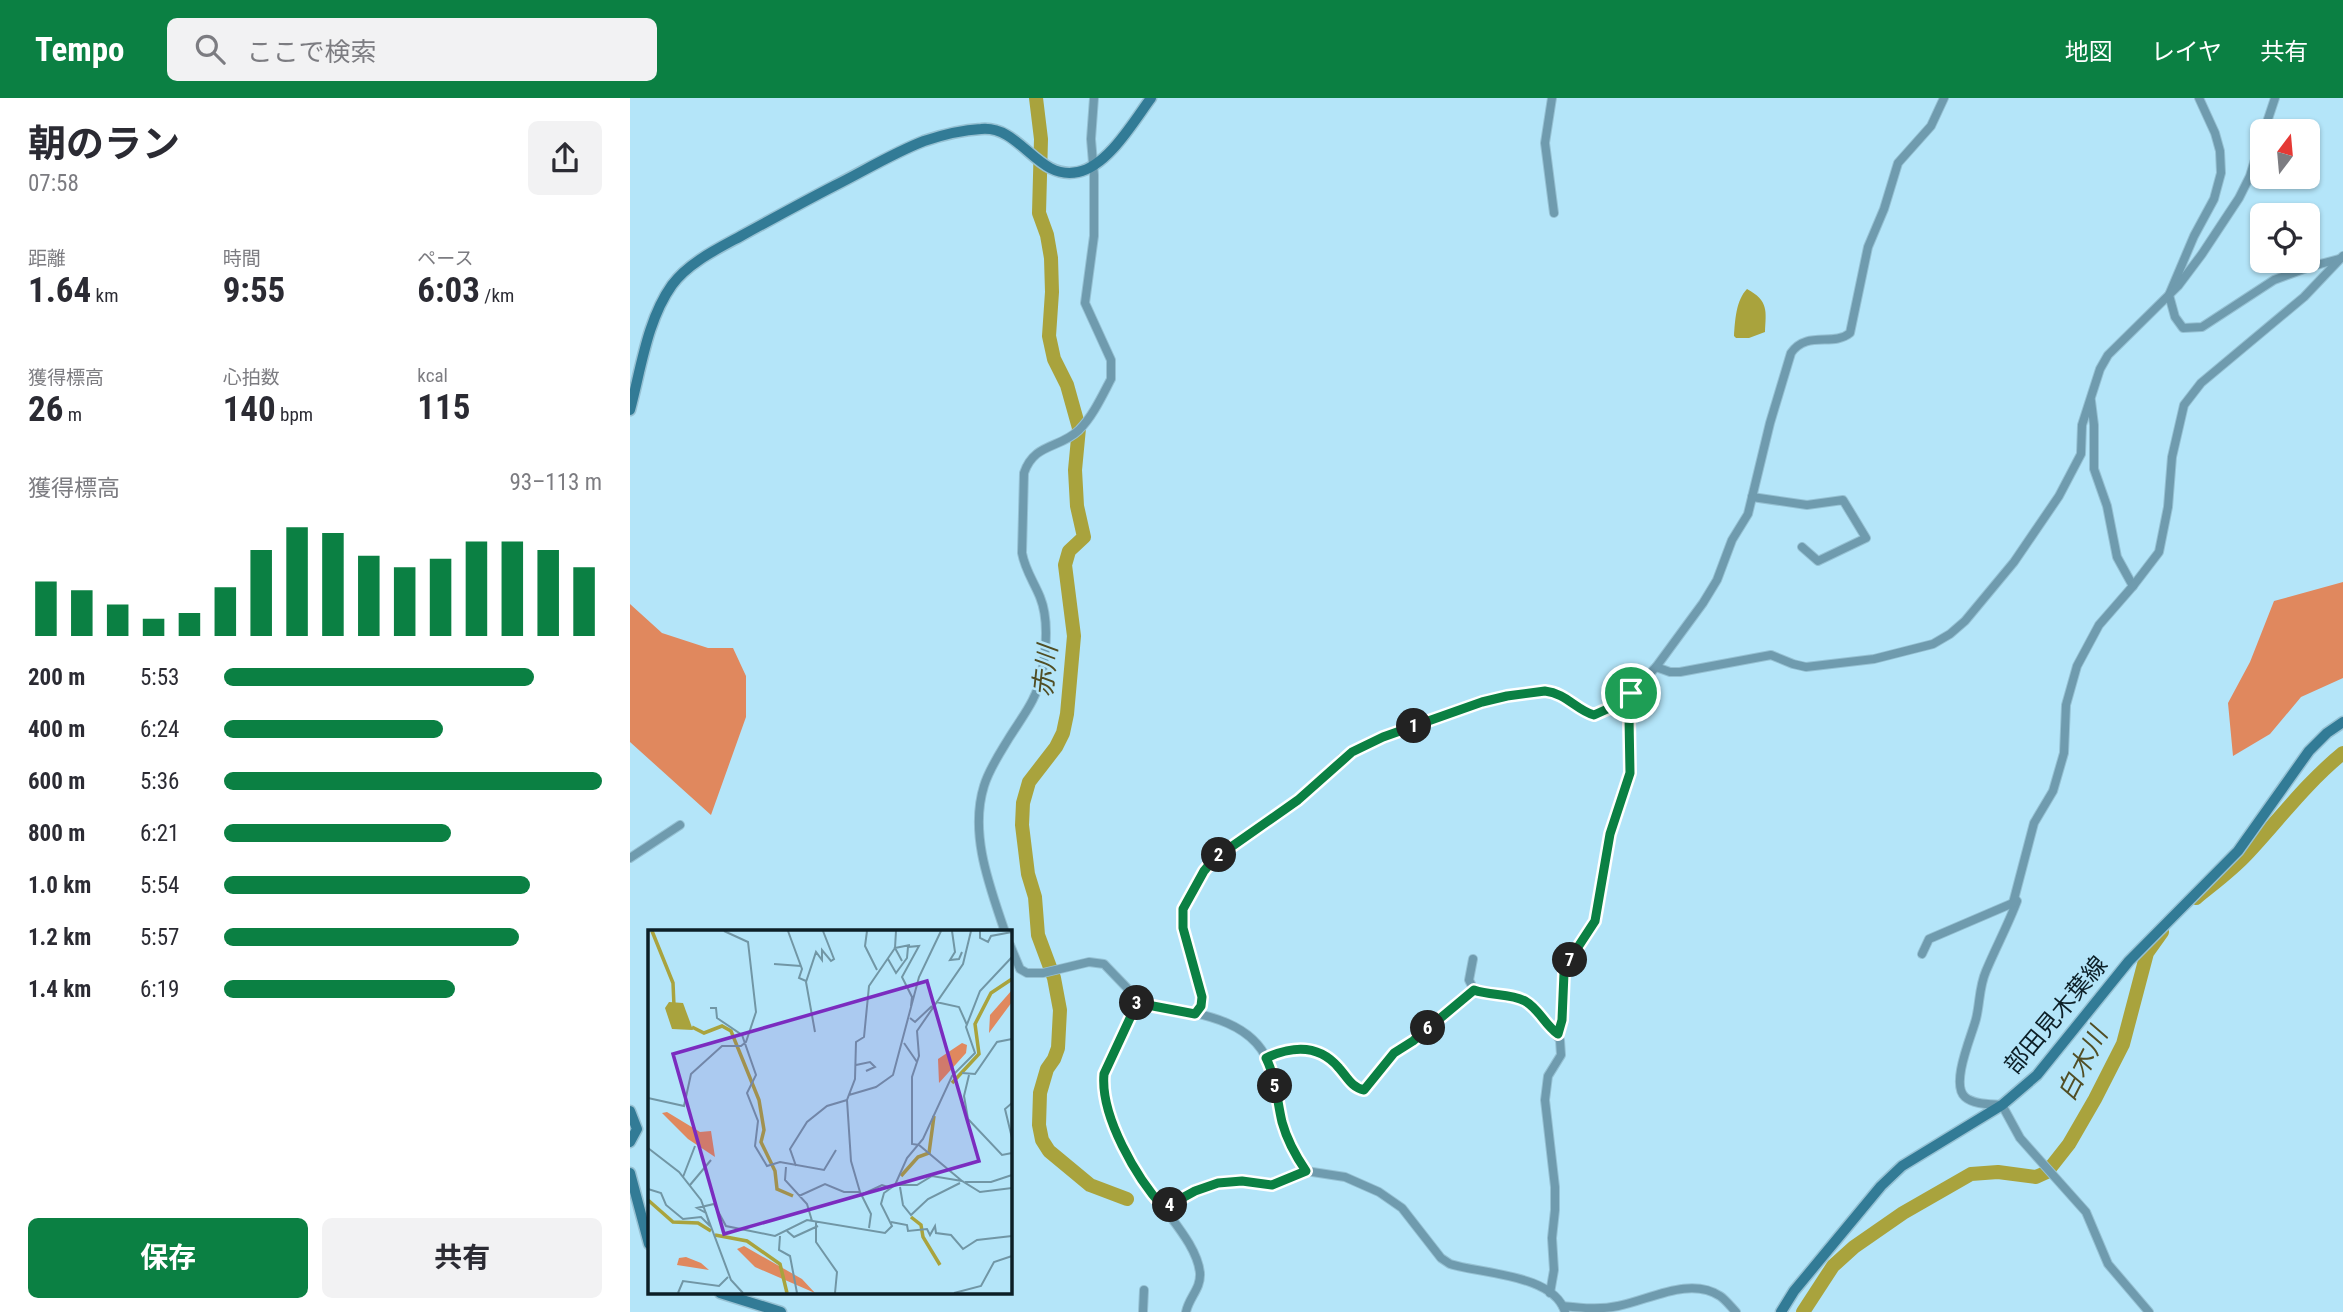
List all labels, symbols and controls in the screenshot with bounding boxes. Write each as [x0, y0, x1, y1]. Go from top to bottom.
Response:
search box [167, 18, 657, 81]
text: Tempo [35, 30, 125, 69]
icon: search [191, 30, 229, 68]
text: ここで検索 [247, 37, 377, 67]
text: 地図 [2065, 38, 2113, 66]
text: レイヤ [2151, 38, 2222, 66]
text: 共有 [2260, 38, 2308, 66]
north arrow [2250, 119, 2320, 189]
map controls [2250, 119, 2320, 273]
button: share [528, 121, 602, 195]
text: 朝のラン [28, 122, 180, 166]
text: 07:58 [28, 170, 79, 197]
button: locate [2250, 203, 2320, 273]
text: 距離 [28, 247, 66, 270]
text: 時間 [223, 247, 261, 270]
text: ペース [417, 247, 473, 270]
text: 1.64 [28, 270, 91, 311]
text: 9:55 [223, 270, 285, 311]
text: 6:03 [417, 270, 480, 311]
text: km [91, 284, 118, 307]
text: /km [480, 284, 514, 307]
text: kcal [417, 364, 448, 387]
text: 獲得標高 [28, 366, 104, 389]
text: 心拍数 [223, 366, 280, 389]
text: 115 [417, 387, 470, 428]
text: 26 [28, 389, 63, 430]
text: 140 [223, 389, 276, 430]
text: m [63, 403, 82, 426]
text: bpm [276, 403, 313, 426]
text: 93–113 m [509, 469, 602, 496]
text: 獲得標高 [28, 475, 120, 502]
water label: 赤川 [1027, 641, 1063, 698]
pin [1601, 663, 1661, 723]
text: 200 m [28, 664, 85, 691]
text: 5:53 [140, 664, 179, 691]
icon: arrive [1612, 674, 1650, 712]
pin: 1 [1396, 708, 1432, 744]
text: 1 [1409, 714, 1418, 737]
text: 400 m [28, 716, 85, 743]
text: 6:24 [140, 716, 179, 743]
text: 600 m [28, 768, 85, 795]
text: 5:36 [140, 768, 179, 795]
text: 800 m [28, 820, 85, 847]
text: 6:21 [140, 820, 179, 847]
pin: 2 [1202, 838, 1236, 872]
text: 2 [1214, 843, 1223, 866]
text: 1.0 km [28, 872, 91, 899]
text: 5:54 [140, 872, 179, 899]
text: 1.2 km [28, 924, 91, 951]
text: 5:57 [140, 924, 179, 951]
inset map [648, 930, 1012, 1294]
pin: 7 [1552, 942, 1588, 978]
text: 7 [1565, 948, 1574, 971]
street label: 部田見木葉線 [1999, 951, 2113, 1079]
text: 1.4 km [28, 976, 91, 1003]
text: 6:19 [140, 976, 179, 1003]
pin: 3 [1120, 986, 1154, 1020]
text: 3 [1132, 991, 1141, 1014]
pin: 6 [1410, 1010, 1446, 1046]
text: 6 [1423, 1016, 1432, 1039]
water label: 白木川 [2051, 1020, 2114, 1106]
pin: 5 [1258, 1068, 1292, 1104]
text: 5 [1270, 1074, 1279, 1097]
pin: 4 [1152, 1188, 1188, 1222]
text: 4 [1165, 1193, 1174, 1216]
button: 保存 [28, 1218, 308, 1298]
button: 共有 [322, 1218, 602, 1298]

